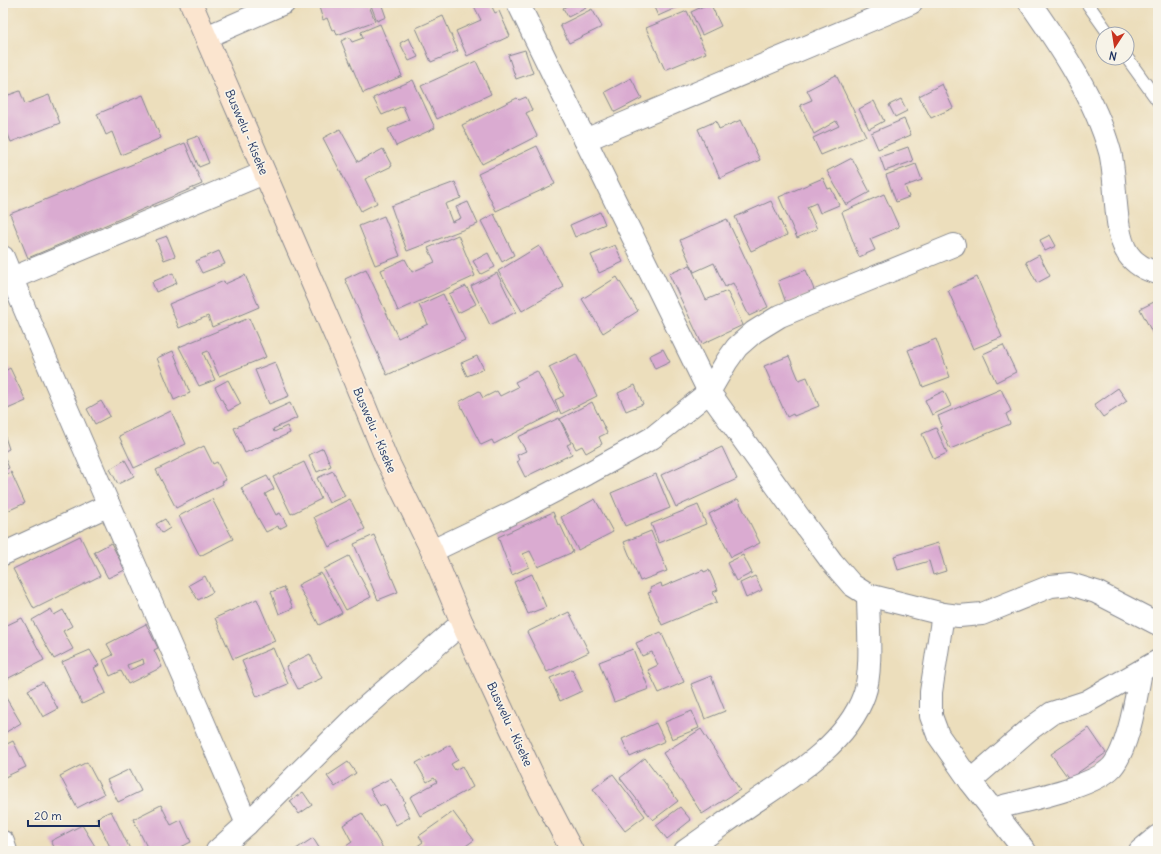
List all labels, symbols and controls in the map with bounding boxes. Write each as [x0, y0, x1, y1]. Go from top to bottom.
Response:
north arrow [1095, 26, 1135, 66]
text: N [1108, 48, 1118, 63]
street label: Buswelu - Kiseke [222, 87, 272, 177]
street label: Buswelu - Kiseke [350, 385, 400, 475]
street label: Buswelu - Kiseke [484, 679, 536, 769]
scale bar [28, 802, 99, 828]
text: 20 m [34, 808, 62, 823]

